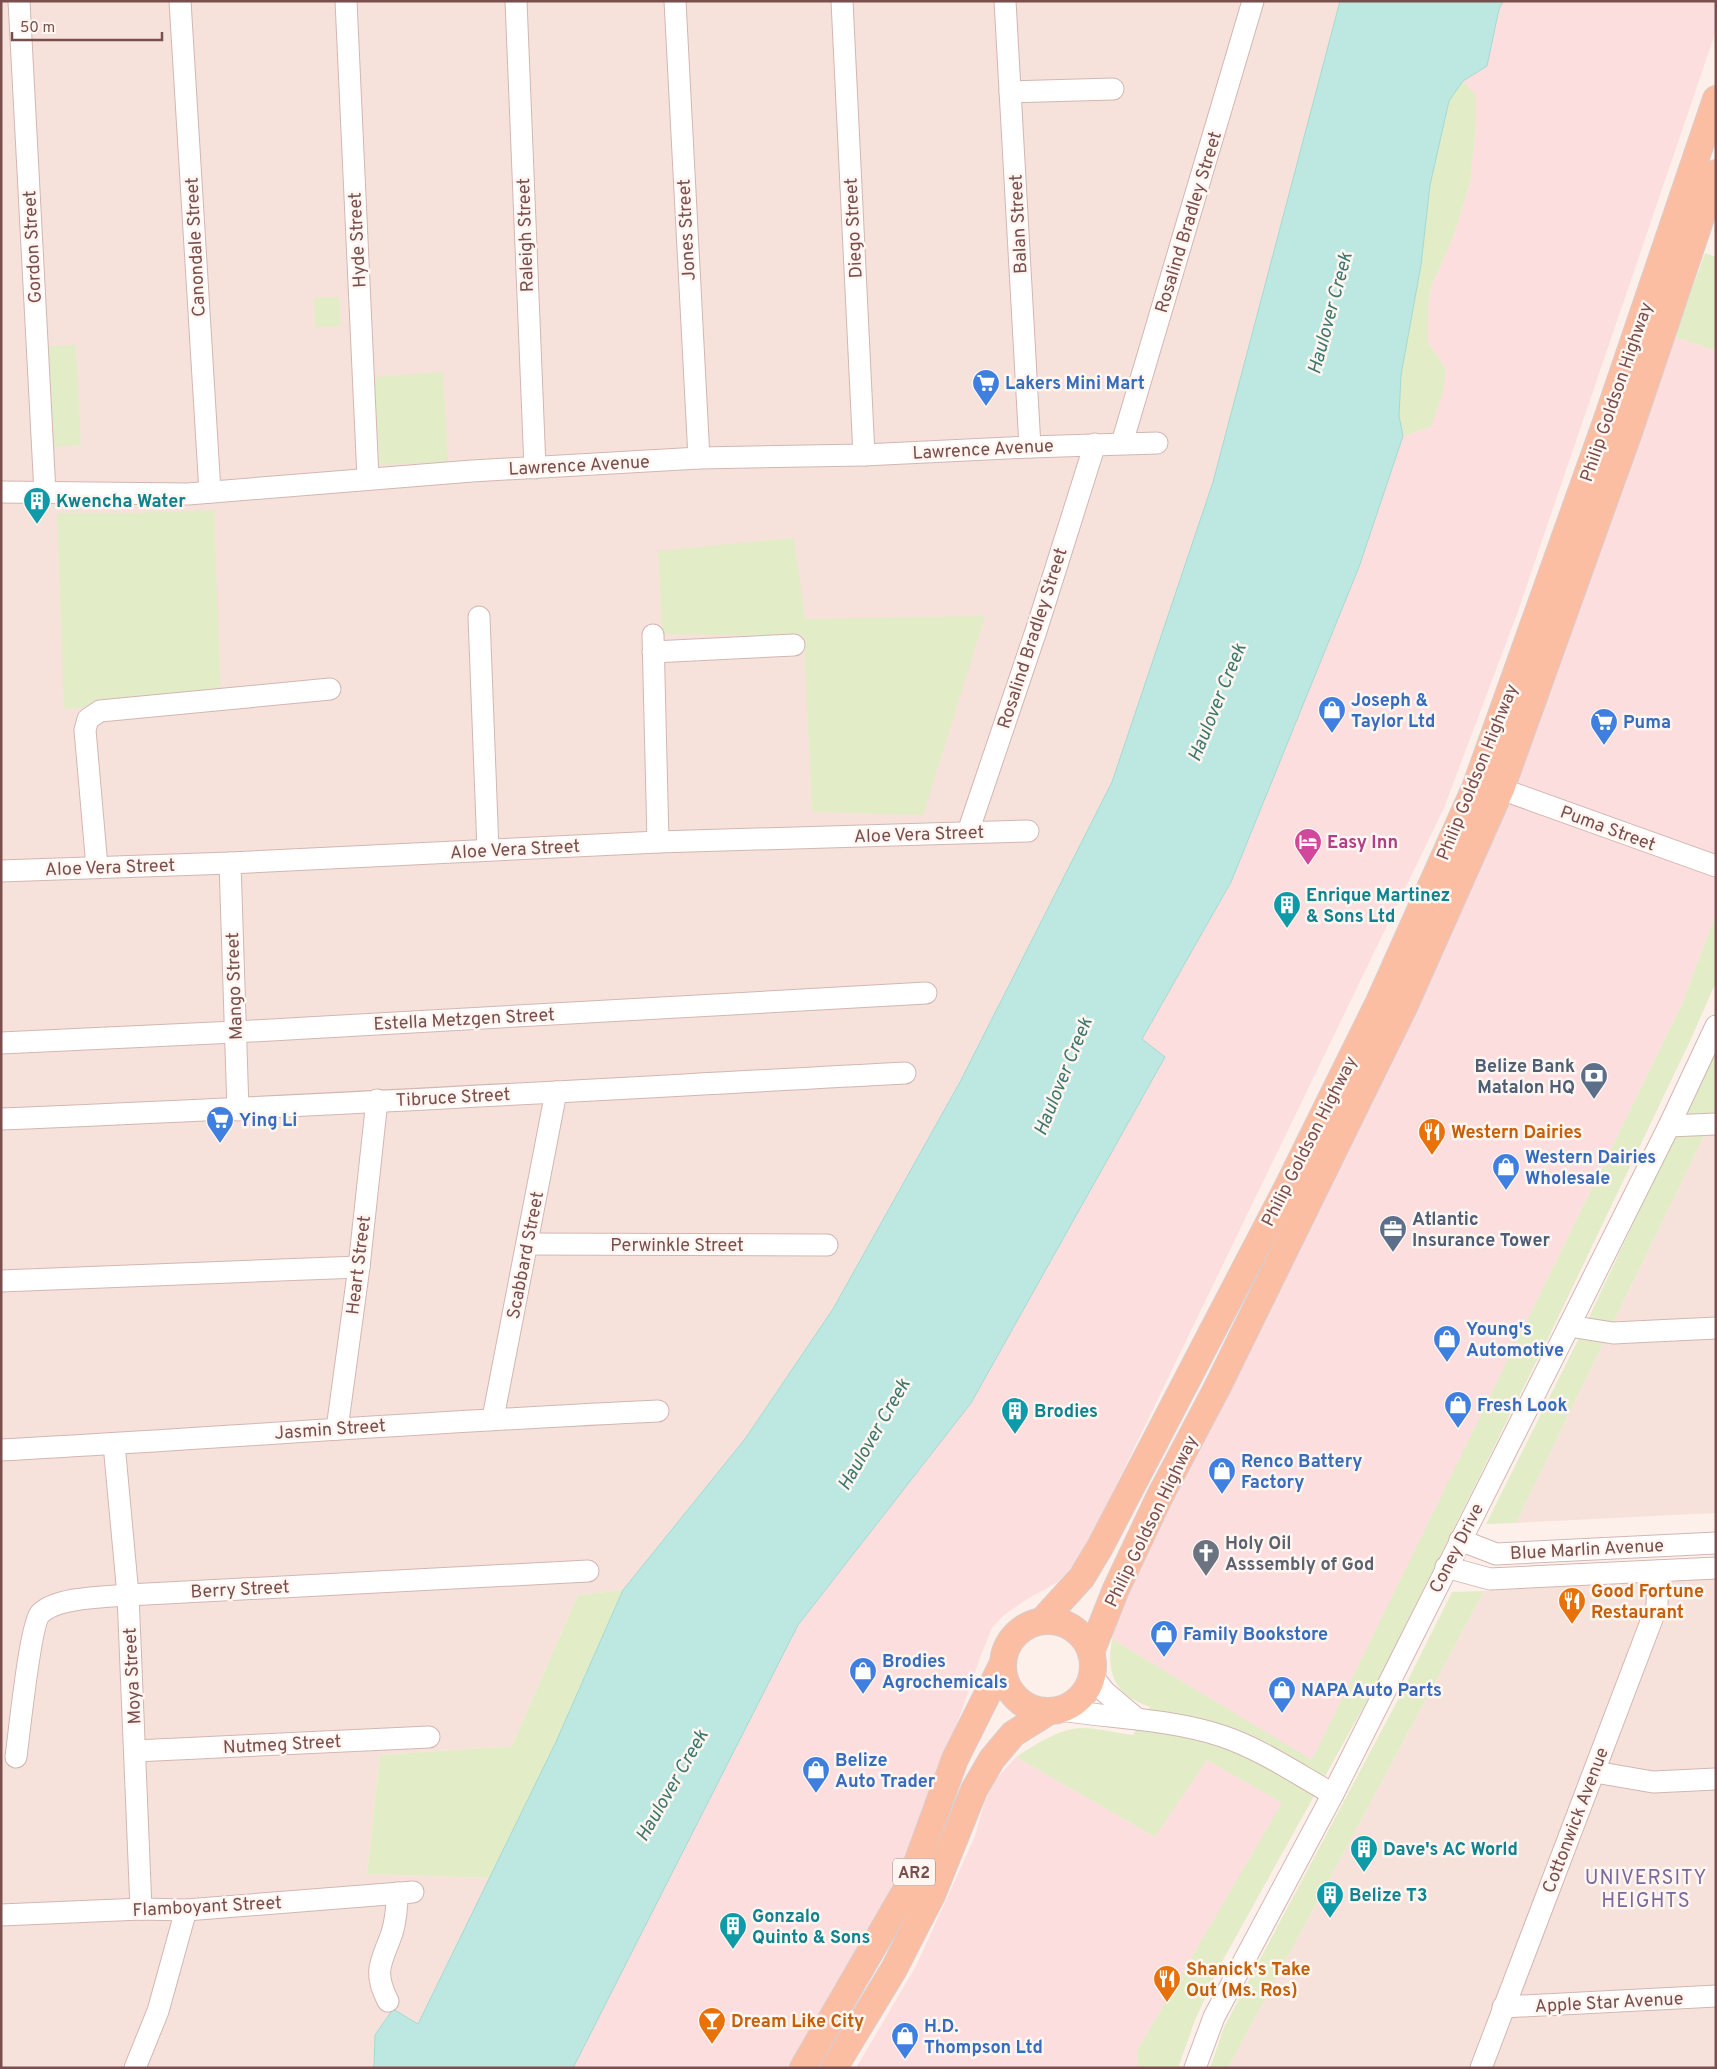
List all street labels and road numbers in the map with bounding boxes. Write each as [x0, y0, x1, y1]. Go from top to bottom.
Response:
street label: Rosalind Bradley Street [1151, 129, 1228, 316]
street label: Balan Street [1005, 173, 1034, 274]
street label: Canondale Street [181, 176, 212, 317]
street label: Raleigh Street [513, 177, 540, 292]
street label: Diego Street [840, 177, 869, 279]
street label: Jones Street [673, 178, 702, 281]
street label: Gordon Street [19, 190, 48, 304]
street label: Hyde Street [345, 192, 372, 288]
street label: Philip Goldson Highway [1576, 300, 1659, 485]
street label: Lawrence Avenue [912, 435, 1054, 466]
street label: Lawrence Avenue [508, 451, 650, 482]
street label: Rosalind Bradley Street [993, 545, 1074, 732]
street label: Philip Goldson Highway [1432, 681, 1524, 864]
street label: Puma Street [1557, 802, 1658, 857]
street label: Aloe Vera Street [854, 822, 985, 849]
street label: Aloe Vera Street [449, 836, 581, 865]
street label: Aloe Vera Street [45, 855, 176, 882]
street label: Mango Street [222, 932, 249, 1040]
street label: Estella Metzgen Street [373, 1004, 555, 1037]
street label: Philip Goldson Highway [1257, 1052, 1363, 1231]
street label: Tibruce Street [395, 1084, 511, 1113]
street label: Scabbard Street [503, 1190, 550, 1321]
street label: Heart Street [342, 1214, 377, 1316]
street label: Perwinkle Street [610, 1235, 744, 1258]
street label: Jasmin Street [274, 1415, 387, 1446]
street label: Philip Goldson Highway [1101, 1432, 1204, 1611]
street label: Coney Drive [1425, 1500, 1490, 1597]
street label: Blue Marlin Avenue [1510, 1535, 1665, 1566]
street label: Berry Street [190, 1576, 290, 1605]
street label: Moya Street [119, 1627, 148, 1725]
street label: Nutmeg Street [222, 1731, 342, 1760]
street label: Cottonwick Avenue [1538, 1744, 1615, 1897]
road number: AR2 [893, 1858, 935, 1885]
street label: Flamboyant Street [132, 1892, 282, 1923]
street label: Apple Star Avenue [1534, 1988, 1684, 2019]

